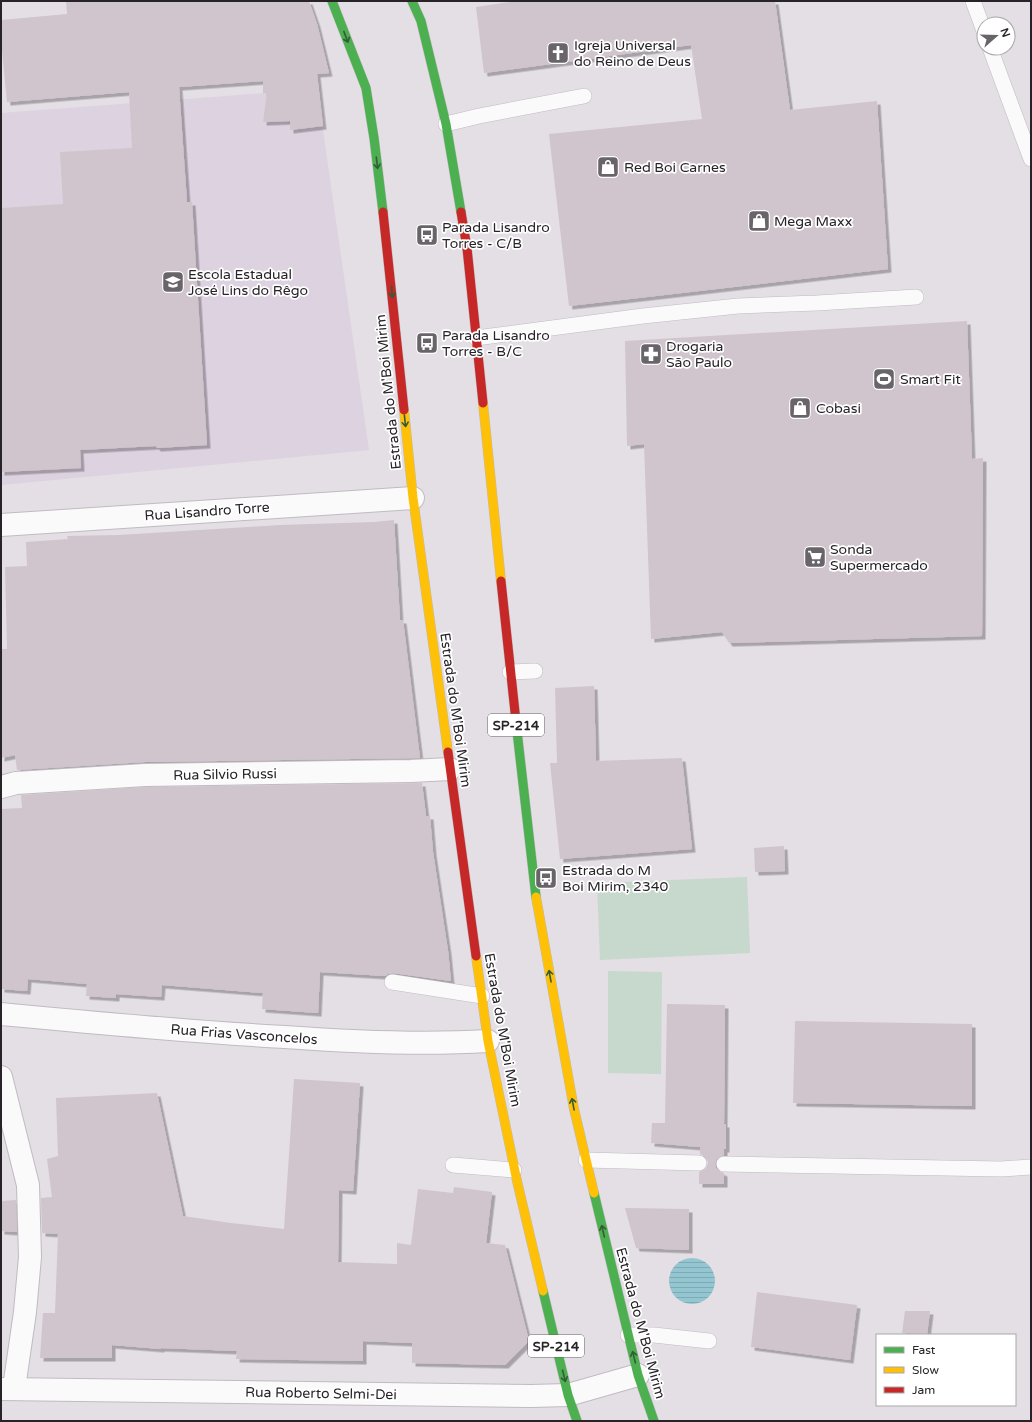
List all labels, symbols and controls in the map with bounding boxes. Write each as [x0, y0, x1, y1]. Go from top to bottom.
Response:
north arrow [976, 16, 1016, 56]
text: N [997, 26, 1013, 39]
one-way arrow [343, 31, 350, 43]
place label: Igreja Universal do Reino de Deus [574, 37, 691, 70]
church icon: Igreja Universal do Reino de Deus [545, 40, 571, 66]
shop icon: Red Boi Carnes [595, 154, 621, 180]
one-way arrow [373, 156, 381, 169]
place label: Red Boi Carnes [624, 159, 726, 176]
shop icon: Mega Maxx [746, 208, 772, 234]
place label: Mega Maxx [774, 213, 852, 230]
place label: Parada Lisandro Torres - C/B [442, 219, 550, 252]
bus stop icon: Parada Lisandro Torres - C/B [414, 222, 440, 248]
place label: Escola Estadual José Lins do Rêgo [188, 266, 308, 299]
school or university icon: Escola Estadual José Lins do Rêgo [160, 269, 186, 295]
one-way arrow [389, 285, 396, 298]
street label: Estrada do M'Boi Mirim [372, 314, 405, 470]
place label: Parada Lisandro Torres - B/C [442, 327, 550, 360]
bus stop icon: Parada Lisandro Torres - B/C [414, 330, 440, 356]
place label: Drogaria São Paulo [666, 338, 732, 371]
pharmacy icon: Drogaria São Paulo [638, 341, 664, 367]
sports icon: Smart Fit [871, 366, 897, 392]
place label: Smart Fit [900, 371, 961, 388]
shop icon: Cobasi [787, 395, 813, 421]
place label: Cobasi [816, 400, 861, 417]
one-way arrow [401, 414, 408, 427]
street label: Rua Lisandro Torre [144, 499, 270, 524]
place label: Sonda Supermercado [830, 541, 928, 574]
supermarket icon: Sonda Supermercado [802, 544, 828, 570]
street label: Estrada do M'Boi Mirim [436, 632, 475, 788]
road number: SP-214 [488, 714, 544, 736]
street label: Rua Silvio Russi [173, 765, 277, 784]
place label: Estrada do M Boi Mirim, 2340 [562, 862, 668, 895]
bus stop icon: Estrada do M Boi Mirim, 2340 [533, 865, 559, 891]
street label: Estrada do M'Boi Mirim [481, 952, 524, 1108]
one-way arrow [545, 970, 553, 983]
street label: Rua Frias Vasconcelos [170, 1021, 318, 1048]
one-way arrow [569, 1098, 577, 1111]
one-way arrow [598, 1225, 606, 1238]
street label: Estrada do M'Boi Mirim [612, 1246, 669, 1401]
legend [876, 1334, 1016, 1406]
road number: SP-214 [528, 1335, 584, 1357]
text: Fast [912, 1343, 936, 1357]
one-way arrow [630, 1351, 637, 1364]
text: Slow [912, 1363, 939, 1377]
one-way arrow [560, 1369, 568, 1382]
text: Jam [912, 1383, 935, 1397]
street label: Rua Roberto Selmi-Dei [245, 1384, 397, 1403]

